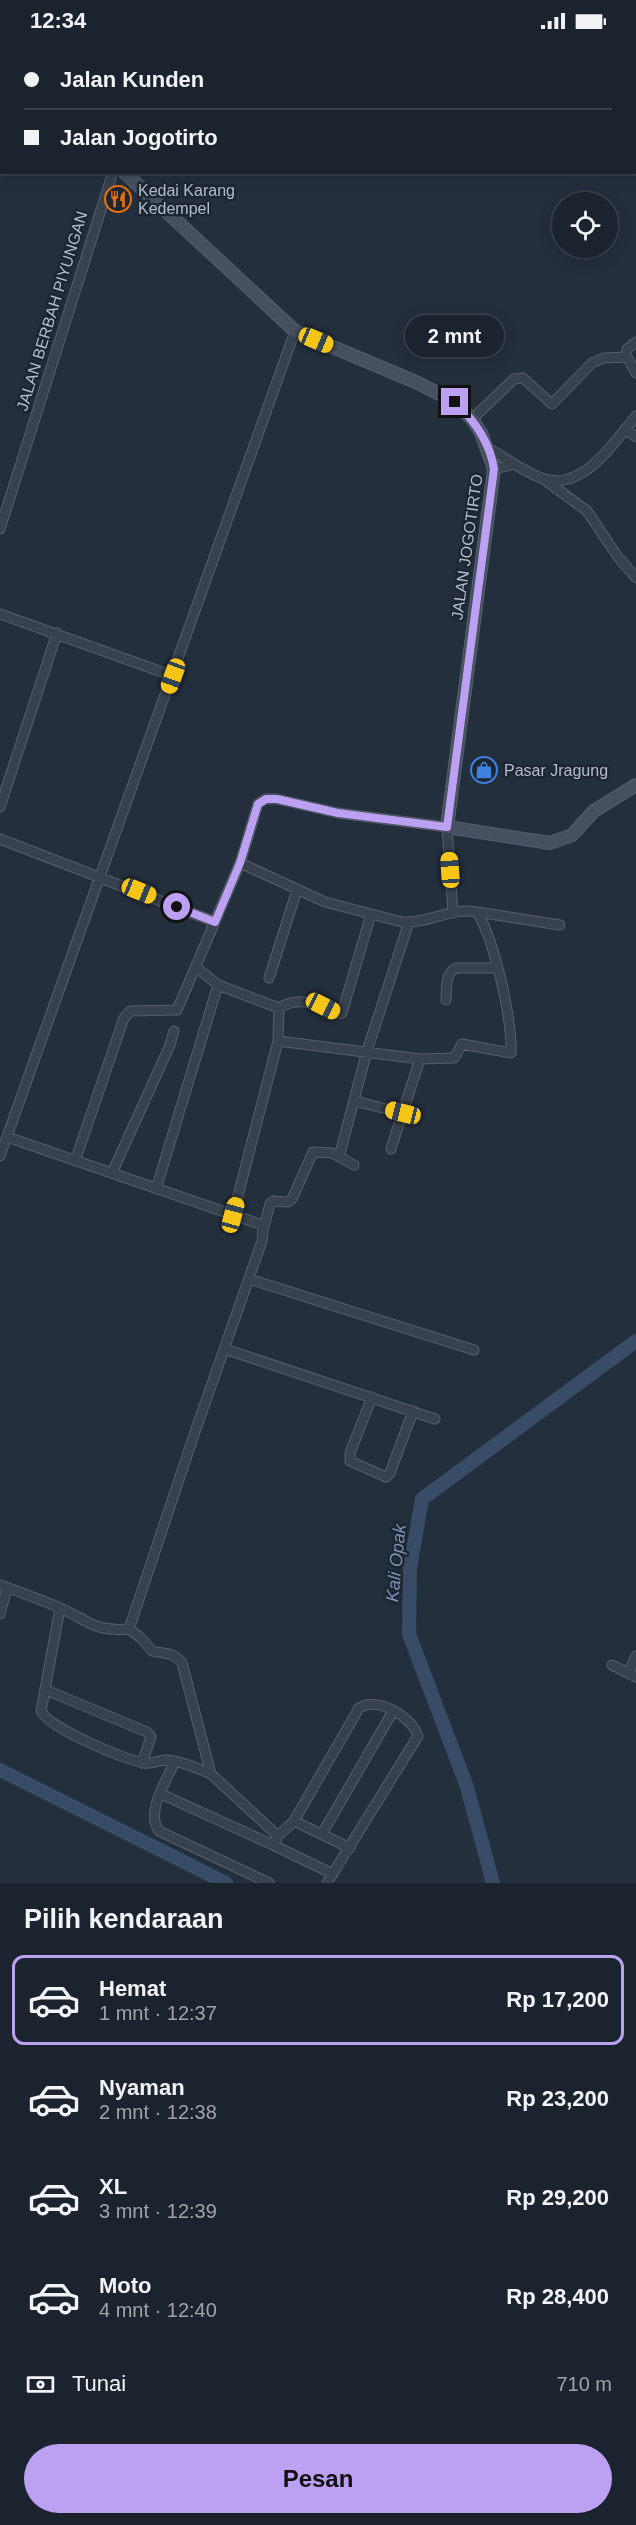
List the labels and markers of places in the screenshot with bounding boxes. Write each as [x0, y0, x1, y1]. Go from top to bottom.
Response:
place label: Kedai Karang Kedempel [138, 182, 235, 217]
restaurant icon: Kedai Karang Kedempel [103, 184, 133, 214]
shop icon: Pasar Jragung [469, 755, 499, 785]
place label: Pasar Jragung [504, 762, 608, 779]

